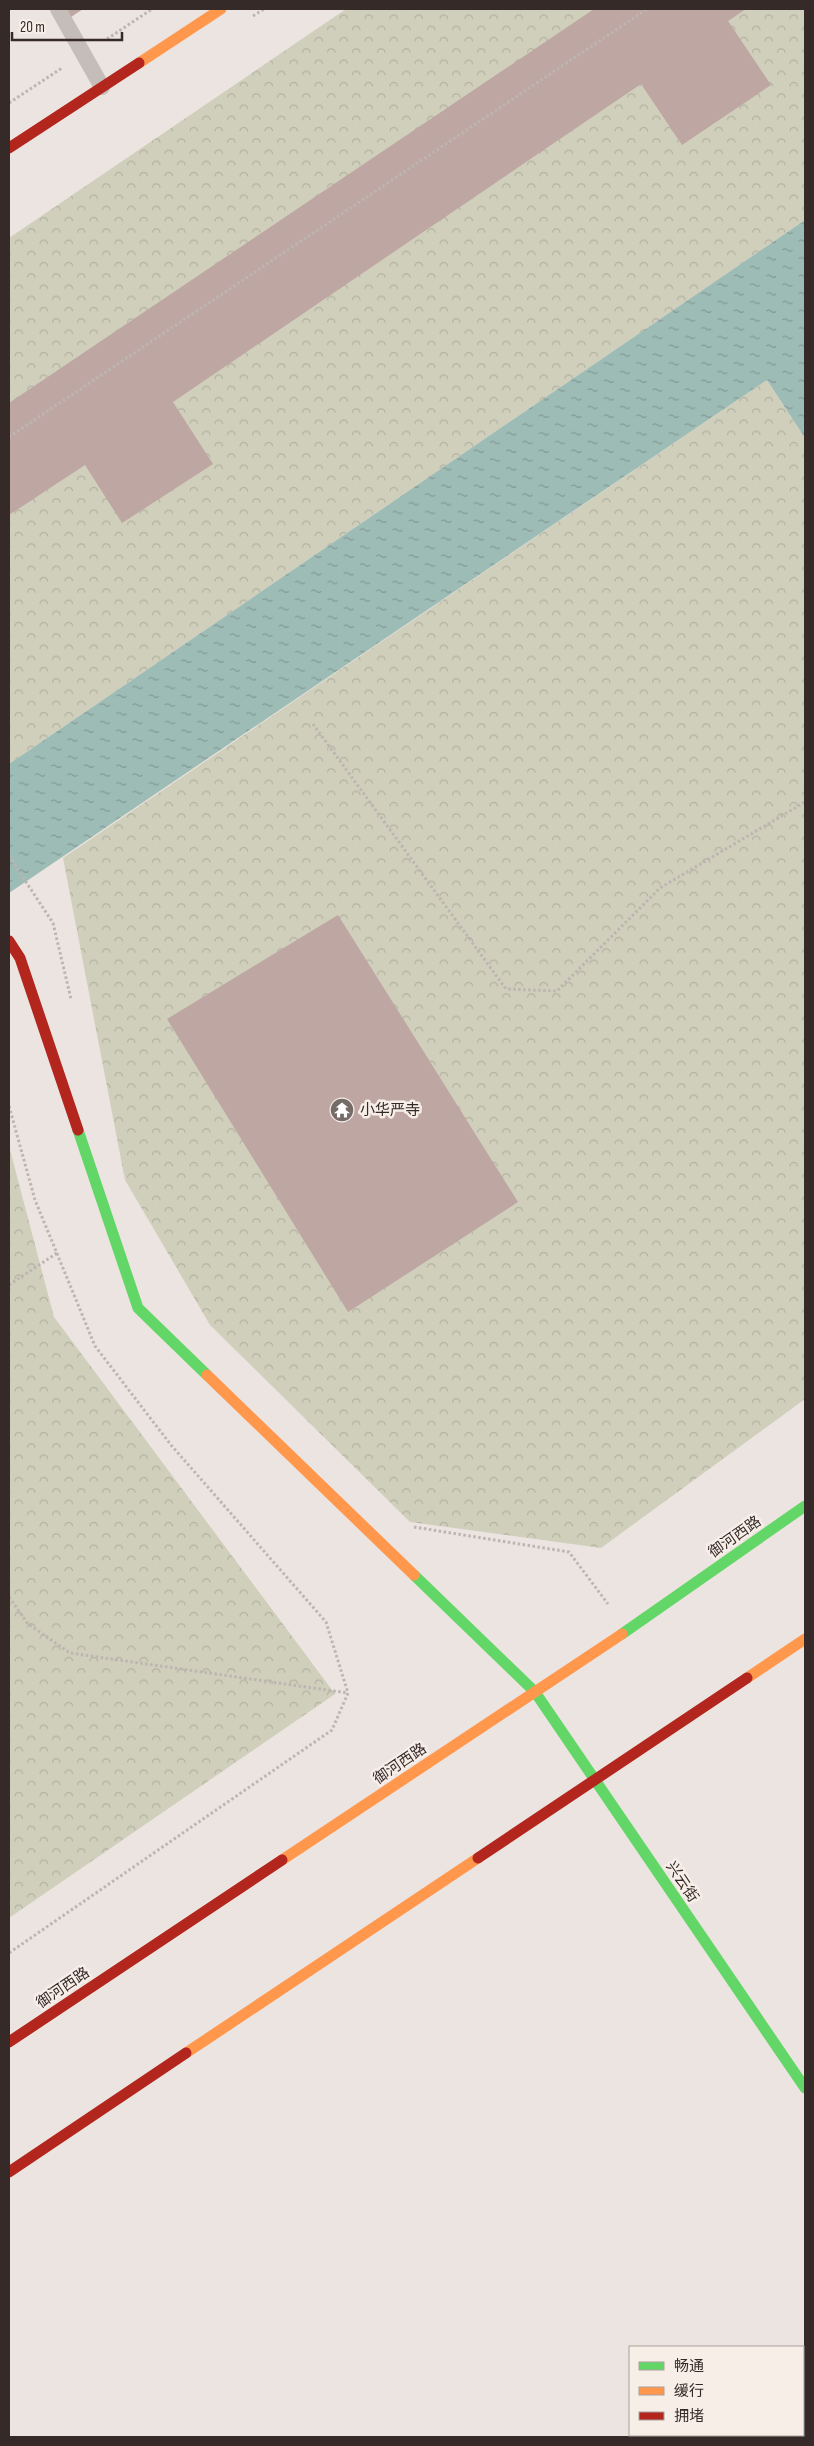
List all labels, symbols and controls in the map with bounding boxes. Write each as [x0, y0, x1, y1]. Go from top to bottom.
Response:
scale bar [12, 10, 122, 42]
text: 20 m [20, 18, 45, 37]
temple icon: 小华严寺 [329, 1097, 355, 1123]
place label: 小华严寺 [360, 1101, 420, 1120]
street label: 御河西路 [705, 1512, 765, 1562]
street label: 御河西路 [370, 1739, 430, 1789]
street label: 兴云街 [662, 1858, 702, 1906]
street label: 御河西路 [33, 1963, 93, 2013]
legend [629, 2346, 804, 2436]
text: 畅通 [674, 2357, 704, 2376]
text: 缓行 [674, 2382, 704, 2401]
text: 拥堵 [674, 2407, 704, 2426]

